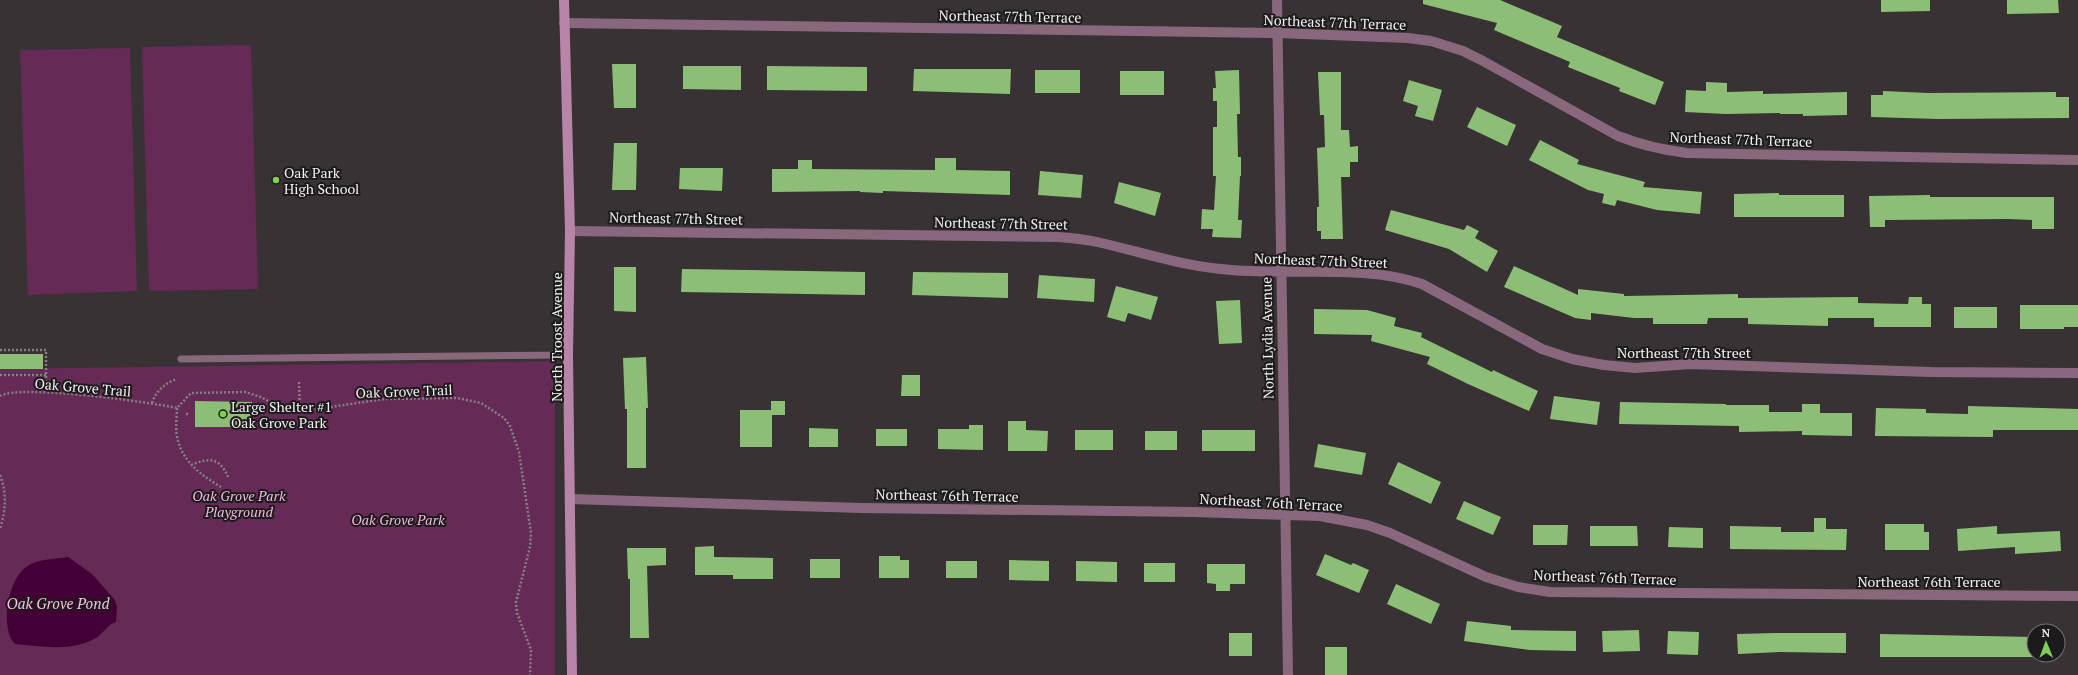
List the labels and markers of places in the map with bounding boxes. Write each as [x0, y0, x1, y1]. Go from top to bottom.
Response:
place label: Oak Park High School [284, 163, 359, 198]
marker: Oak Park High School [271, 175, 281, 185]
place label: Large Shelter #1 Oak Grove Park [231, 397, 332, 432]
marker: Large Shelter #1 Oak Grove Park [218, 409, 228, 419]

